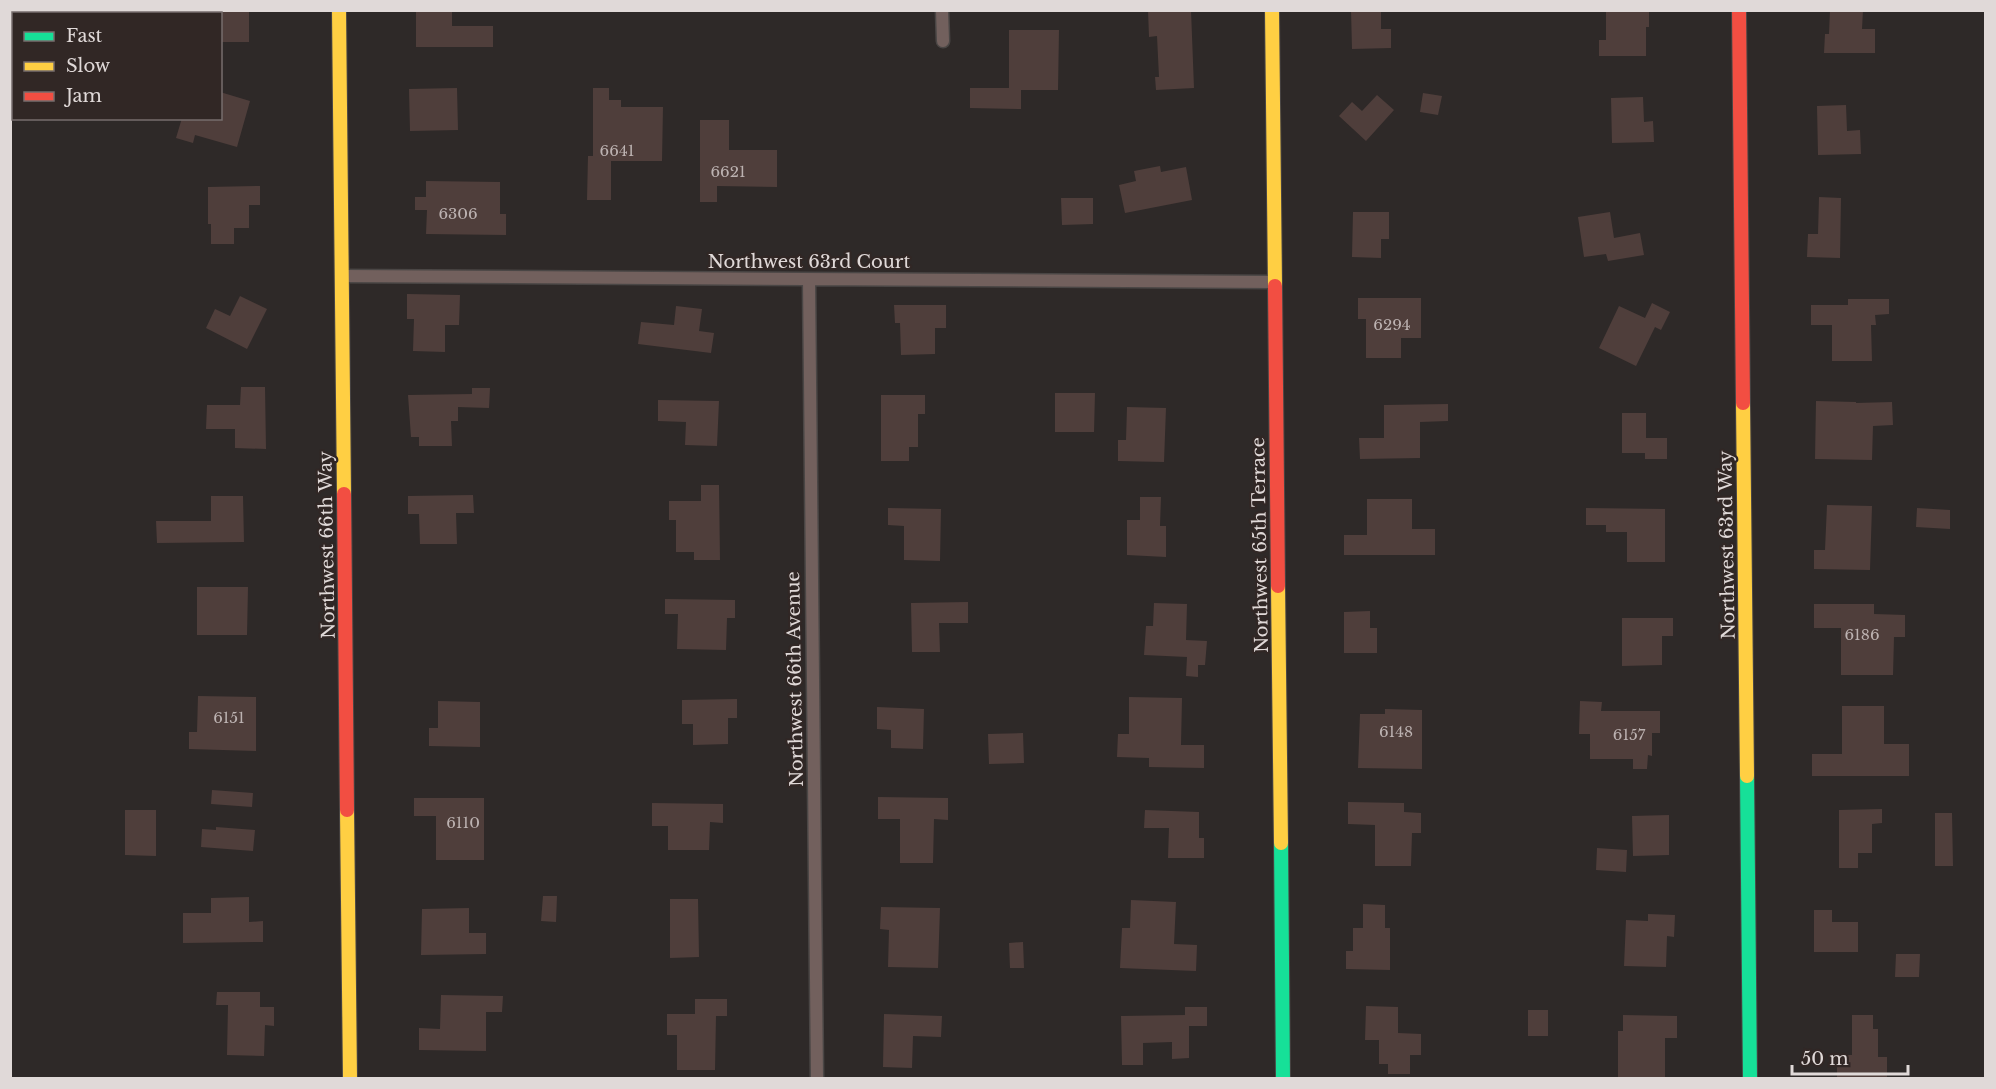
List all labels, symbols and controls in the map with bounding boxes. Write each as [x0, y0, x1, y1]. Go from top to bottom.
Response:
legend [12, 12, 222, 120]
text: Fast [66, 25, 103, 47]
text: Slow [66, 55, 111, 77]
text: Jam [64, 85, 102, 107]
house number: 6641 [600, 141, 634, 160]
house number: 6621 [710, 162, 746, 181]
house number: 6306 [438, 204, 478, 223]
street label: Northwest 63rd Court [708, 251, 910, 273]
house number: 6294 [1373, 315, 1411, 334]
street label: Northwest 65th Terrace [1247, 437, 1273, 653]
street label: Northwest 66th Way [314, 450, 340, 639]
street label: Northwest 63rd Way [1714, 450, 1740, 640]
street label: Northwest 66th Avenue [782, 571, 808, 787]
house number: 6186 [1844, 625, 1880, 644]
house number: 6151 [213, 708, 245, 727]
house number: 6148 [1379, 722, 1413, 741]
house number: 6157 [1613, 725, 1646, 744]
house number: 6110 [446, 813, 480, 832]
scale bar [1792, 1038, 1908, 1076]
text: 50 m [1801, 1048, 1849, 1070]

